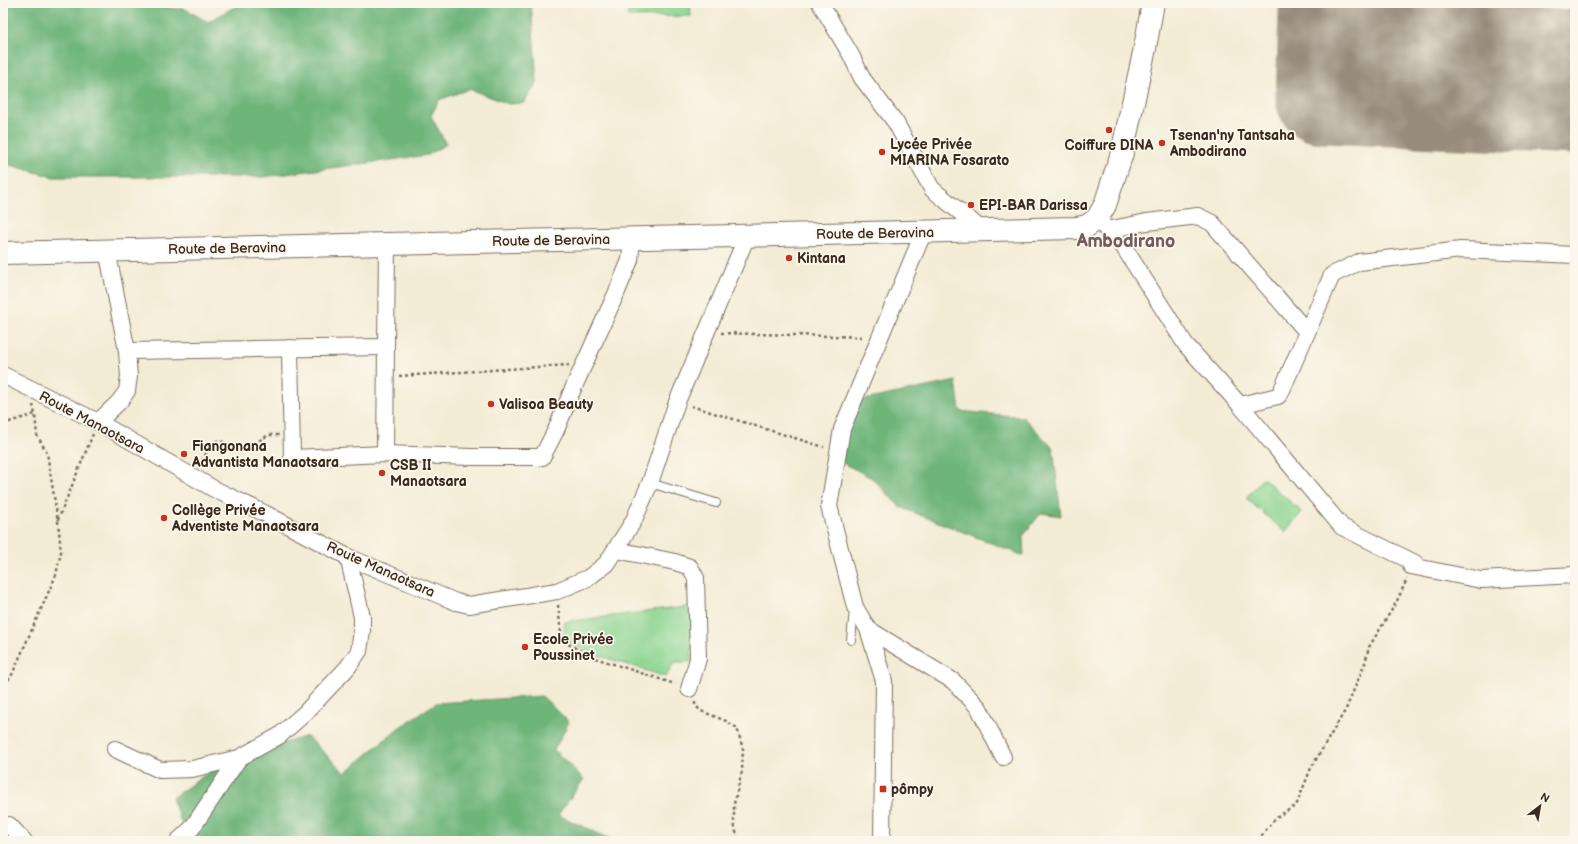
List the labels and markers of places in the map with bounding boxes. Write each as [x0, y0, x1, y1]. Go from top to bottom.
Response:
marker: Coiffure DINA [1104, 125, 1114, 135]
place label: Tsenan'ny Tantsaha Ambodirano [1169, 127, 1295, 160]
place label: Lycée Privée MIARINA Fosarato [890, 136, 1009, 169]
place label: Coiffure DINA [1065, 137, 1154, 154]
marker: Tsenan'ny Tantsaha Ambodirano [1157, 138, 1167, 148]
marker: Lycée Privée MIARINA Fosarato [877, 147, 887, 157]
place label: EPI-BAR Darissa [979, 197, 1088, 214]
marker: EPI-BAR Darissa [966, 200, 976, 210]
place label: Kintana [797, 250, 846, 267]
marker: Kintana [784, 253, 794, 263]
place label: Valisoa Beauty [499, 396, 594, 413]
marker: Valisoa Beauty [486, 399, 496, 409]
place label: Fiangonana Advantista Manaotsara [191, 438, 339, 471]
marker: Fiangonana Advantista Manaotsara [179, 449, 189, 459]
place label: CSB II Manaotsara [390, 457, 467, 490]
marker: CSB II Manaotsara [377, 468, 387, 478]
place label: Collège Privée Adventiste Manaotsara [171, 502, 319, 535]
marker: Collège Privée Adventiste Manaotsara [159, 513, 169, 523]
place label: Ecole Privée Poussinet [533, 631, 613, 664]
marker: Ecole Privée Poussinet [520, 642, 530, 652]
place label: pômpy [891, 781, 934, 798]
marker: pômpy [878, 784, 888, 794]

